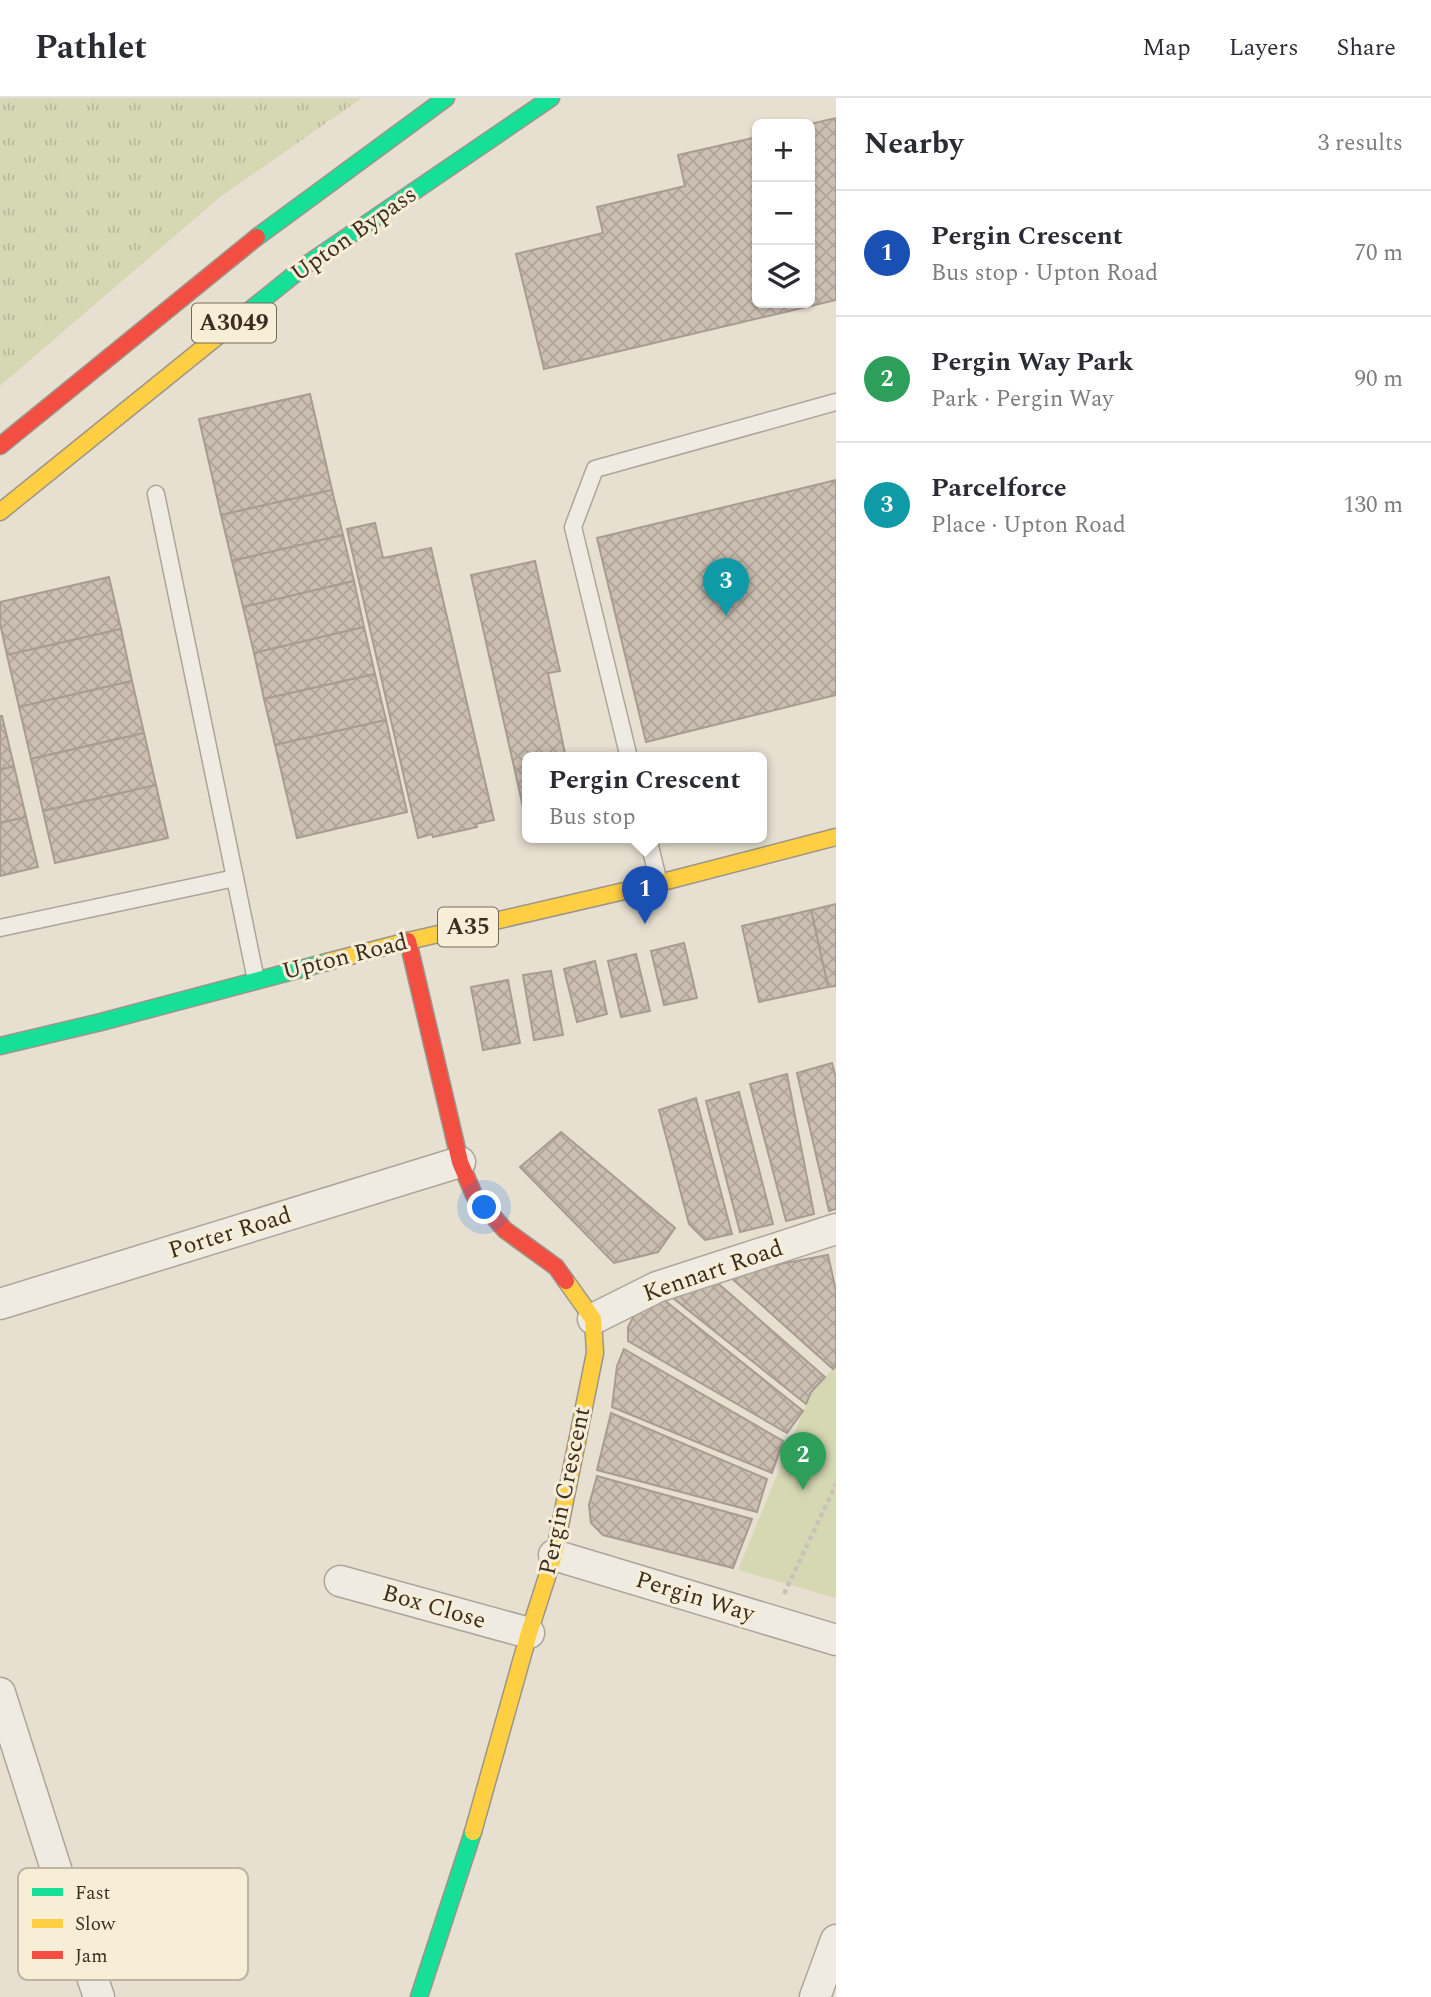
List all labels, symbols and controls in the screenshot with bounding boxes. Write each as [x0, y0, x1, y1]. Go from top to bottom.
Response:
text: Pathlet [35, 23, 147, 73]
text: Map [1142, 30, 1191, 66]
text: Layers [1229, 30, 1299, 66]
text: Share [1337, 30, 1396, 66]
map controls [752, 119, 815, 308]
button: + [752, 119, 815, 182]
text: Nearby [864, 121, 963, 167]
text: 3 results [1318, 126, 1403, 161]
street label: Upton Bypass [283, 177, 425, 291]
button: − [752, 182, 815, 245]
text: Pergin Crescent [931, 216, 1123, 256]
text: 1 [881, 236, 893, 271]
text: 70 m [1354, 236, 1403, 271]
button: layers [752, 245, 815, 308]
text: Bus stop · Upton Road [931, 256, 1158, 291]
road number: A3049 [192, 304, 276, 342]
text: Pergin Way Park [931, 342, 1134, 382]
text: 2 [881, 362, 893, 397]
text: 90 m [1354, 362, 1403, 397]
text: Park · Pergin Way [931, 382, 1113, 417]
text: Parcelforce [931, 468, 1067, 508]
text: 3 [881, 488, 893, 523]
text: 130 m [1343, 488, 1403, 523]
text: Place · Upton Road [931, 508, 1126, 543]
pin: 3 [703, 558, 749, 616]
popup [522, 752, 767, 843]
text: Pergin Crescent [549, 760, 740, 800]
text: Bus stop [549, 800, 636, 835]
pin: 1 [622, 866, 668, 924]
road number: A35 [438, 908, 498, 946]
street label: Upton Road [279, 924, 411, 990]
your location [467, 1190, 501, 1224]
street label: Porter Road [164, 1197, 296, 1269]
street label: Kennart Road [638, 1230, 788, 1312]
street label: Pergin Crescent [530, 1404, 600, 1578]
pin: 2 [780, 1432, 826, 1490]
street label: Pergin Way [631, 1562, 760, 1633]
street label: Box Close [378, 1575, 490, 1639]
legend [18, 1868, 248, 1980]
text: Fast [75, 1879, 111, 1908]
text: Slow [75, 1910, 116, 1939]
text: Jam [75, 1942, 107, 1971]

